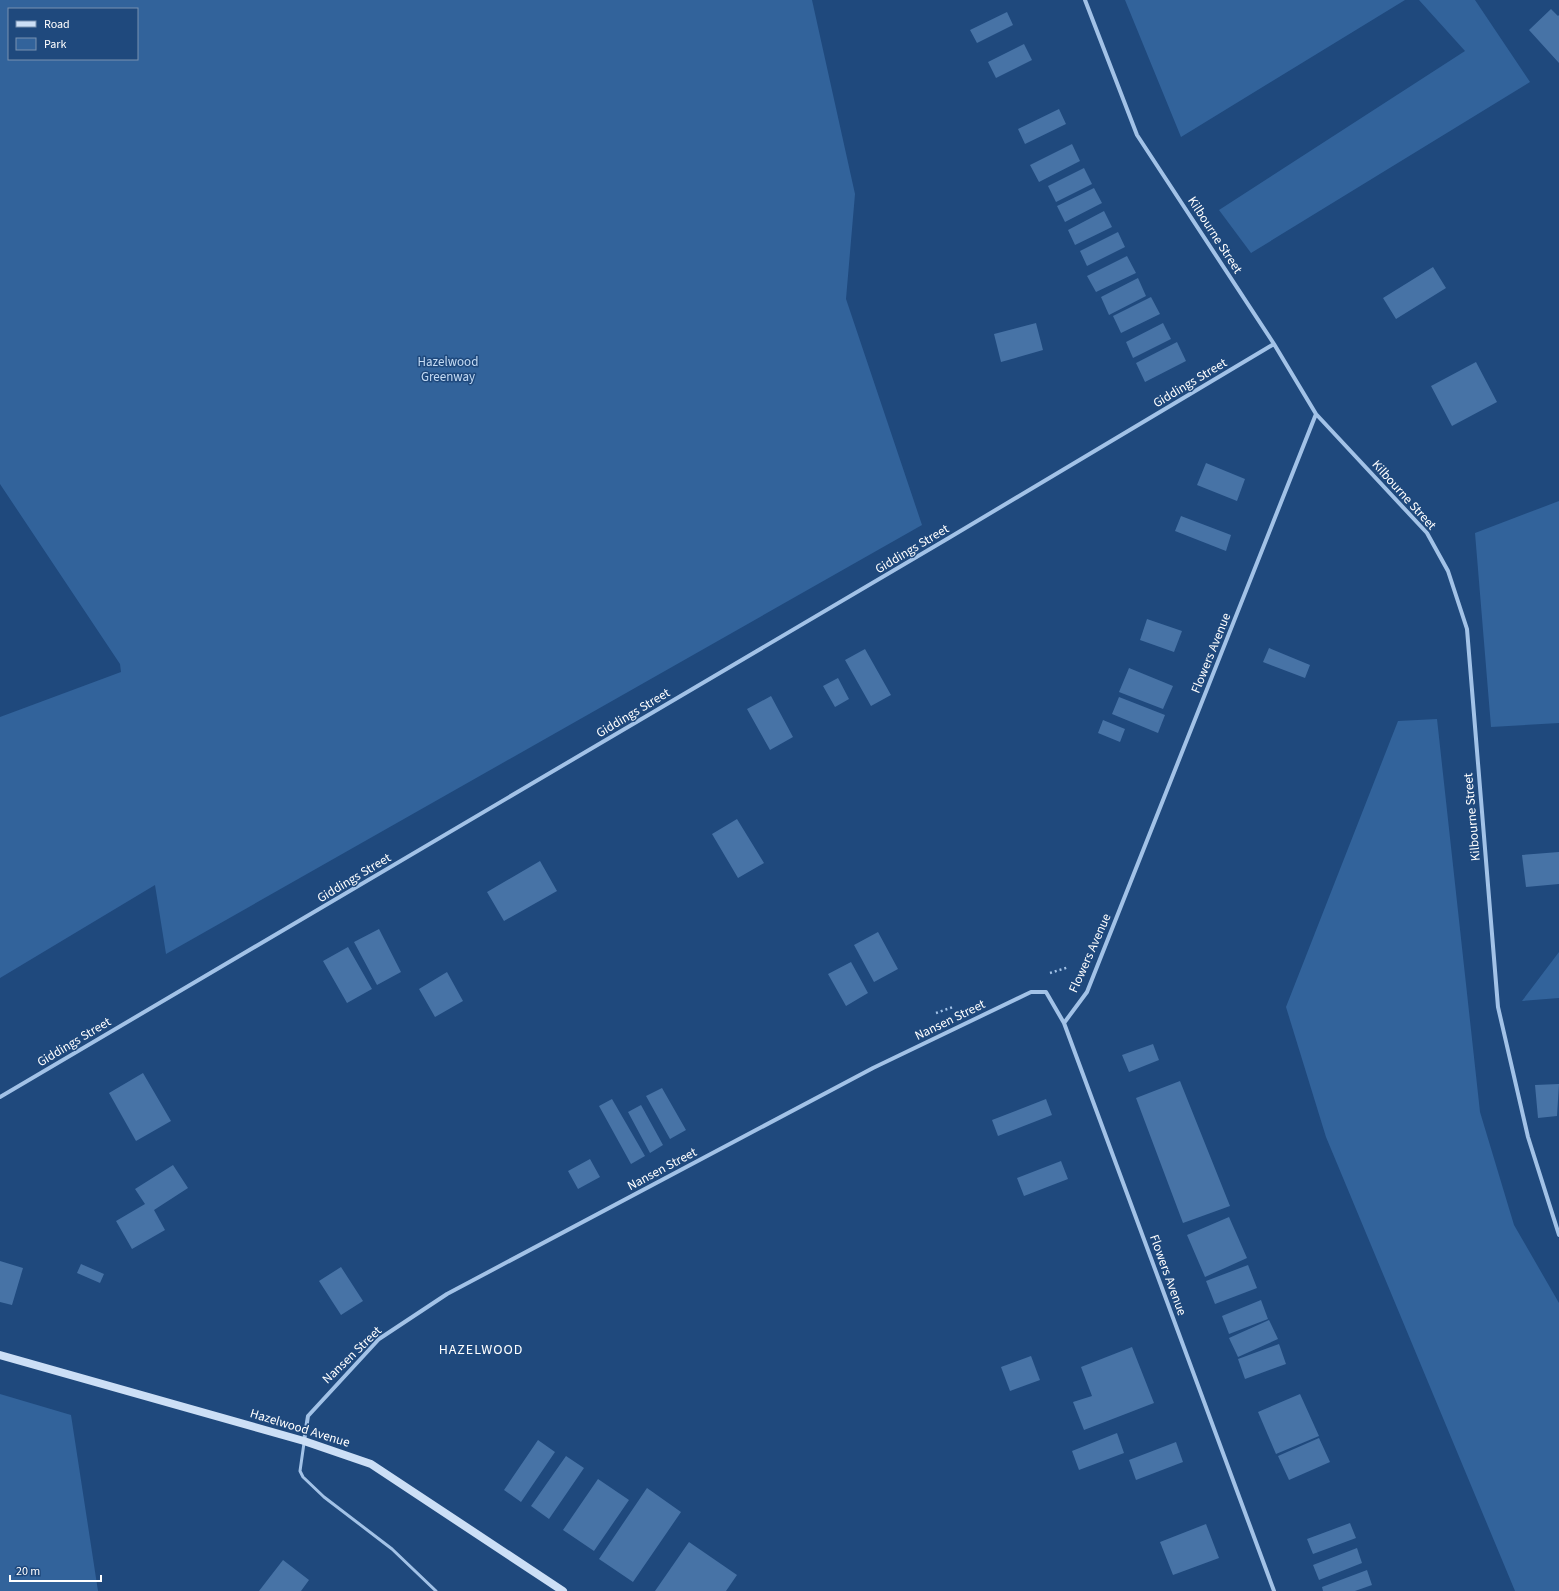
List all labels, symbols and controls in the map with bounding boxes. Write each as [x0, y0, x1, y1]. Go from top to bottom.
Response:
legend [8, 8, 138, 60]
text: Road [44, 16, 70, 33]
text: Park [44, 36, 66, 53]
street label: Kilbourne Street [1183, 193, 1247, 278]
park label: Hazelwood Greenway [418, 353, 478, 386]
street label: Giddings Street [1150, 354, 1231, 412]
street label: Kilbourne Street [1368, 456, 1441, 534]
street label: Giddings Street [872, 520, 953, 578]
street label: Flowers Avenue [1187, 610, 1235, 696]
street label: Giddings Street [593, 684, 674, 742]
street label: Kilbourne Street [1459, 771, 1485, 862]
street label: Giddings Street [314, 849, 395, 907]
street label: Flowers Avenue [1064, 910, 1116, 996]
street label: Nansen Street [912, 995, 989, 1045]
street label: Giddings Street [34, 1013, 115, 1071]
street label: Nansen Street [624, 1143, 700, 1195]
street label: Flowers Avenue [1145, 1232, 1191, 1318]
street label: Nansen Street [318, 1322, 386, 1388]
district label: HAZELWOOD [439, 1340, 523, 1360]
street label: Hazelwood Avenue [248, 1404, 352, 1452]
scale bar [10, 1557, 101, 1583]
text: 20 m [16, 1563, 40, 1580]

